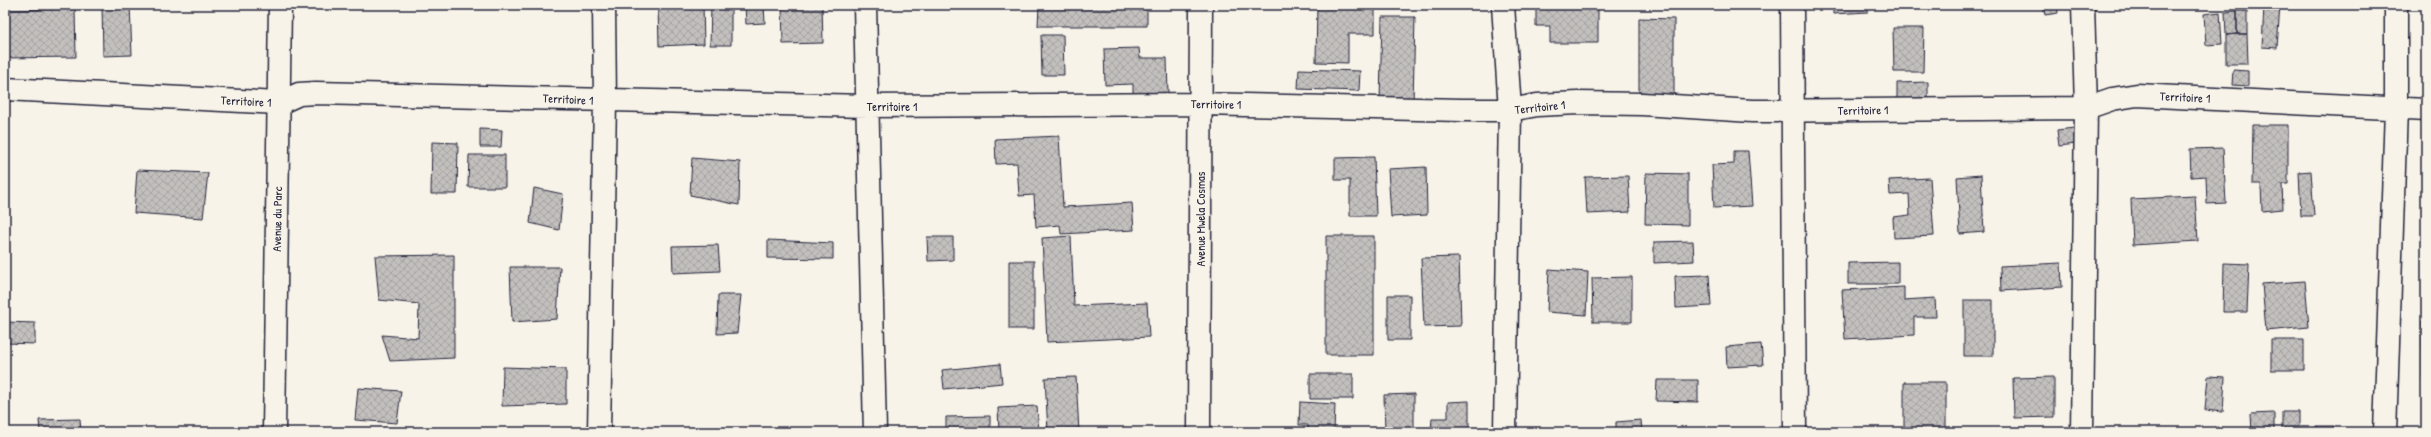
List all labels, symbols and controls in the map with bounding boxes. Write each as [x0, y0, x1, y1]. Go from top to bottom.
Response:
street label: Territoire 1 [2159, 87, 2211, 107]
street label: Territoire 1 [542, 89, 594, 109]
street label: Territoire 1 [220, 91, 272, 111]
street label: Territoire 1 [1191, 95, 1241, 113]
street label: Territoire 1 [1514, 96, 1566, 118]
street label: Territoire 1 [867, 98, 917, 115]
street label: Territoire 1 [1838, 101, 1888, 119]
street label: Avenue Mwela Cosmas [1192, 171, 1209, 266]
street label: Avenue du Parc [268, 186, 286, 252]

